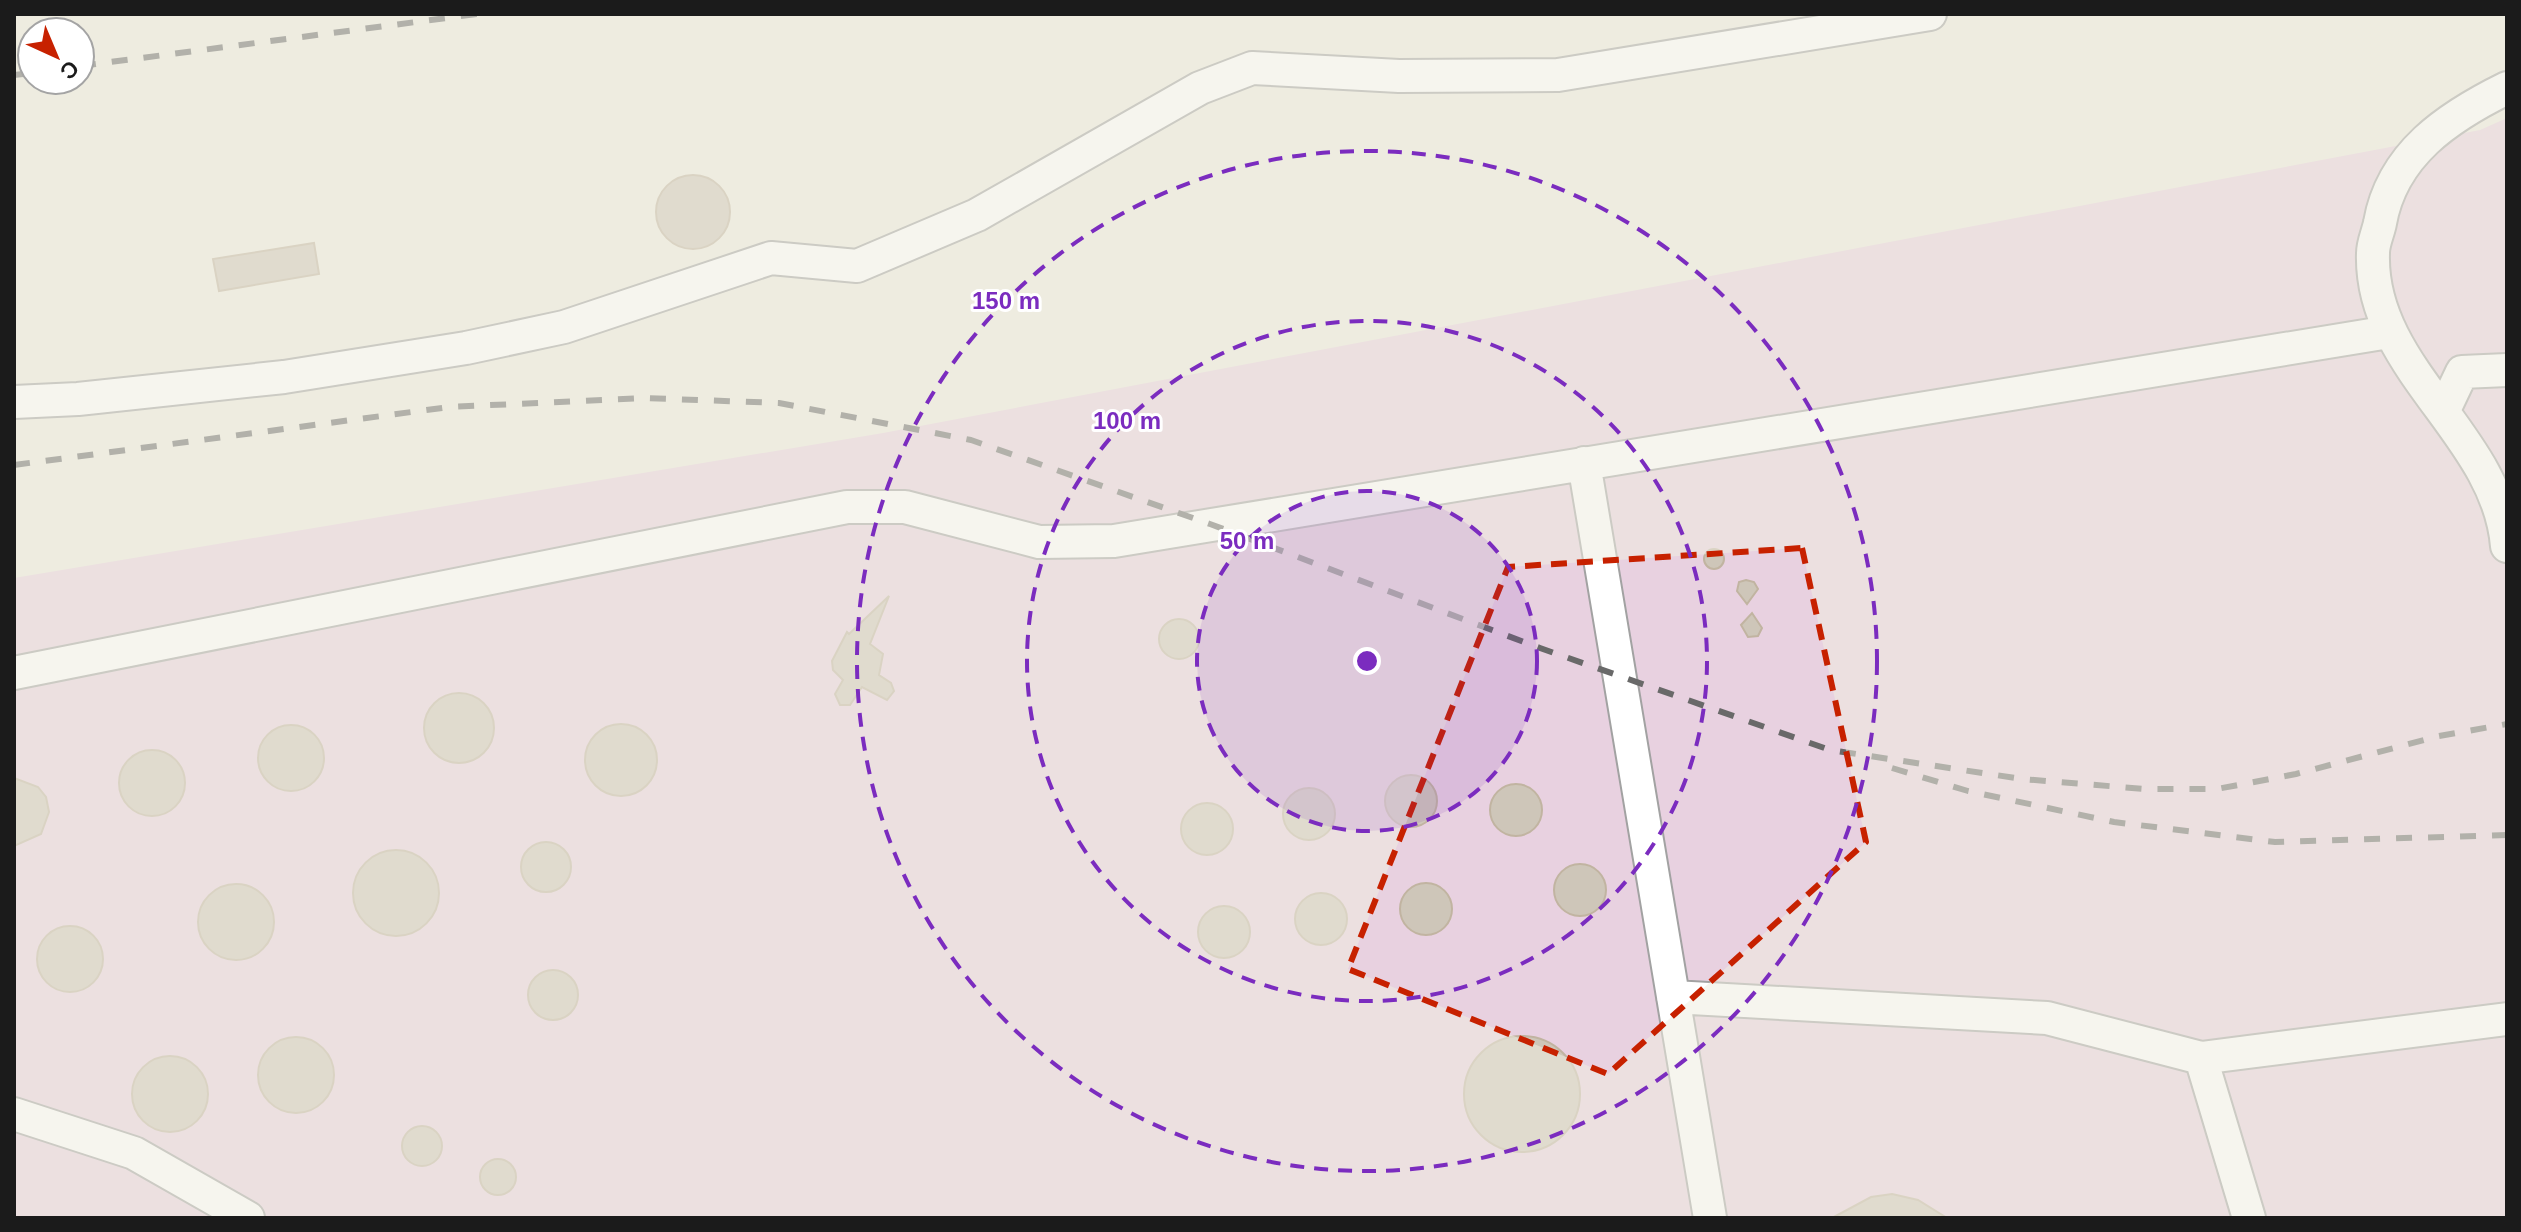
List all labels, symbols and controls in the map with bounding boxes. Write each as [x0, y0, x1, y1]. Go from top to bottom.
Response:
north arrow [16, 16, 96, 96]
text: С [55, 56, 84, 85]
text: 150 m [972, 287, 1040, 314]
text: 100 m [1093, 407, 1161, 434]
text: 50 m [1220, 527, 1274, 554]
centre of rings [1353, 647, 1381, 675]

